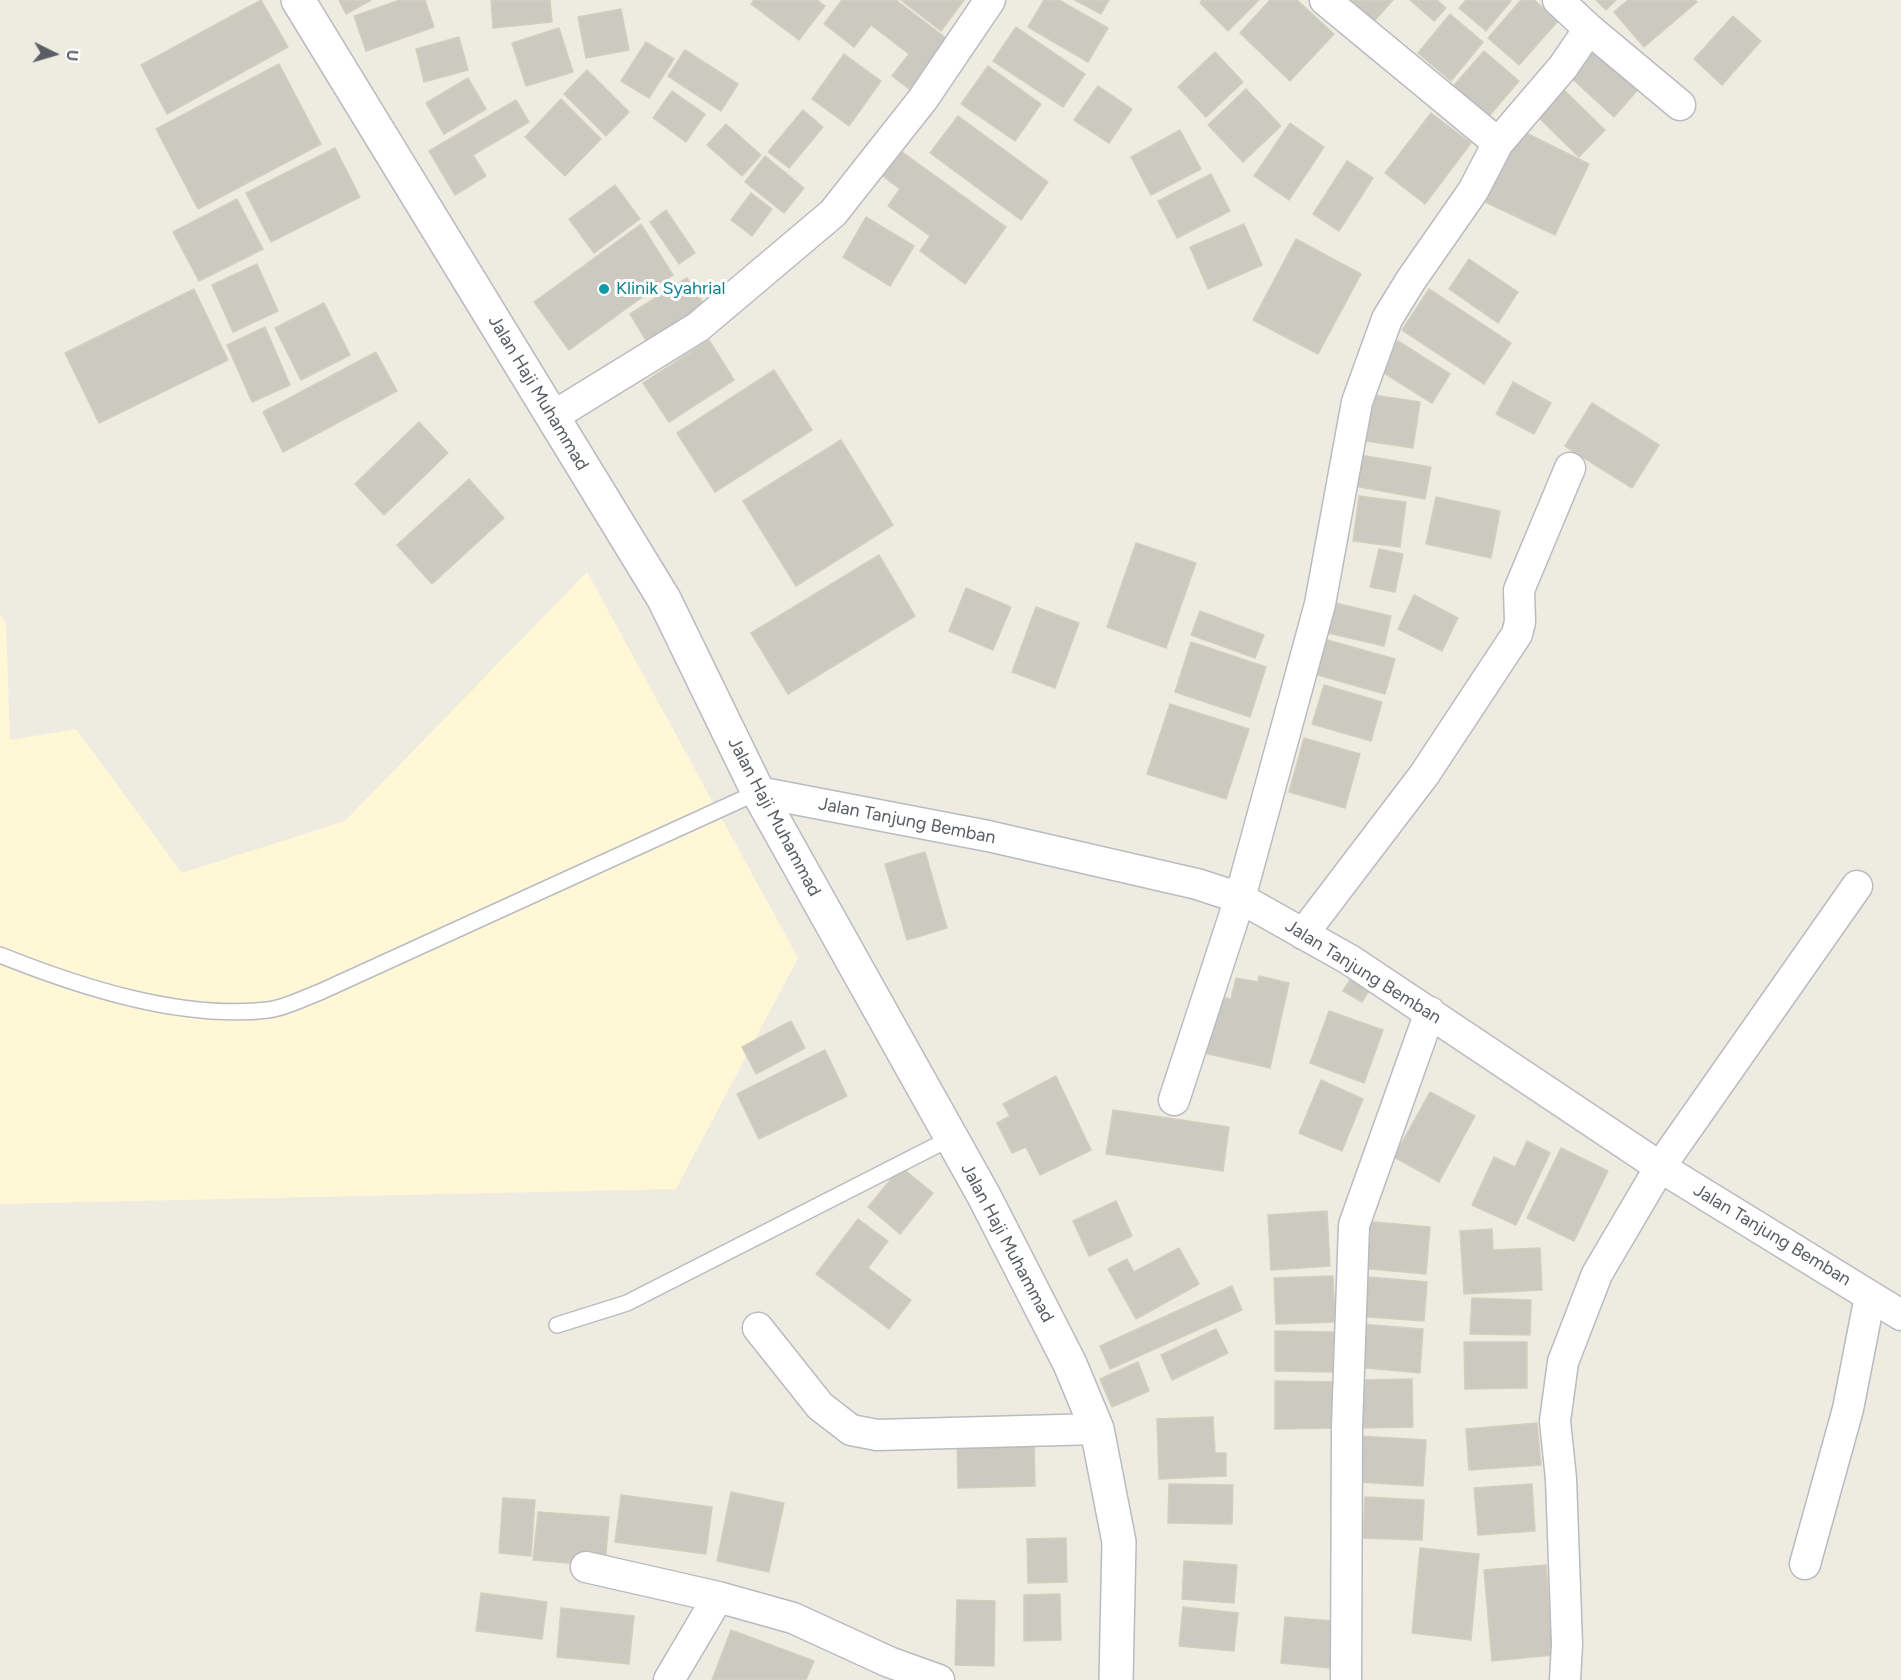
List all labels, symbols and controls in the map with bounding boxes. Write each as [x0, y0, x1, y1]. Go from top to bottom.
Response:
north arrow [24, 24, 84, 84]
text: U [62, 49, 82, 62]
place label: Klinik Syahrial [616, 278, 725, 300]
marker: Klinik Syahrial [597, 282, 611, 296]
street label: Jalan Haji Muhammad [483, 312, 593, 474]
street label: Jalan Haji Muhammad [723, 734, 825, 900]
street label: Jalan Tanjung Bemban [817, 793, 997, 849]
street label: Jalan Tanjung Bemban [1281, 915, 1445, 1029]
street label: Jalan Haji Muhammad [956, 1160, 1058, 1326]
street label: Jalan Tanjung Bemban [1689, 1179, 1855, 1291]

